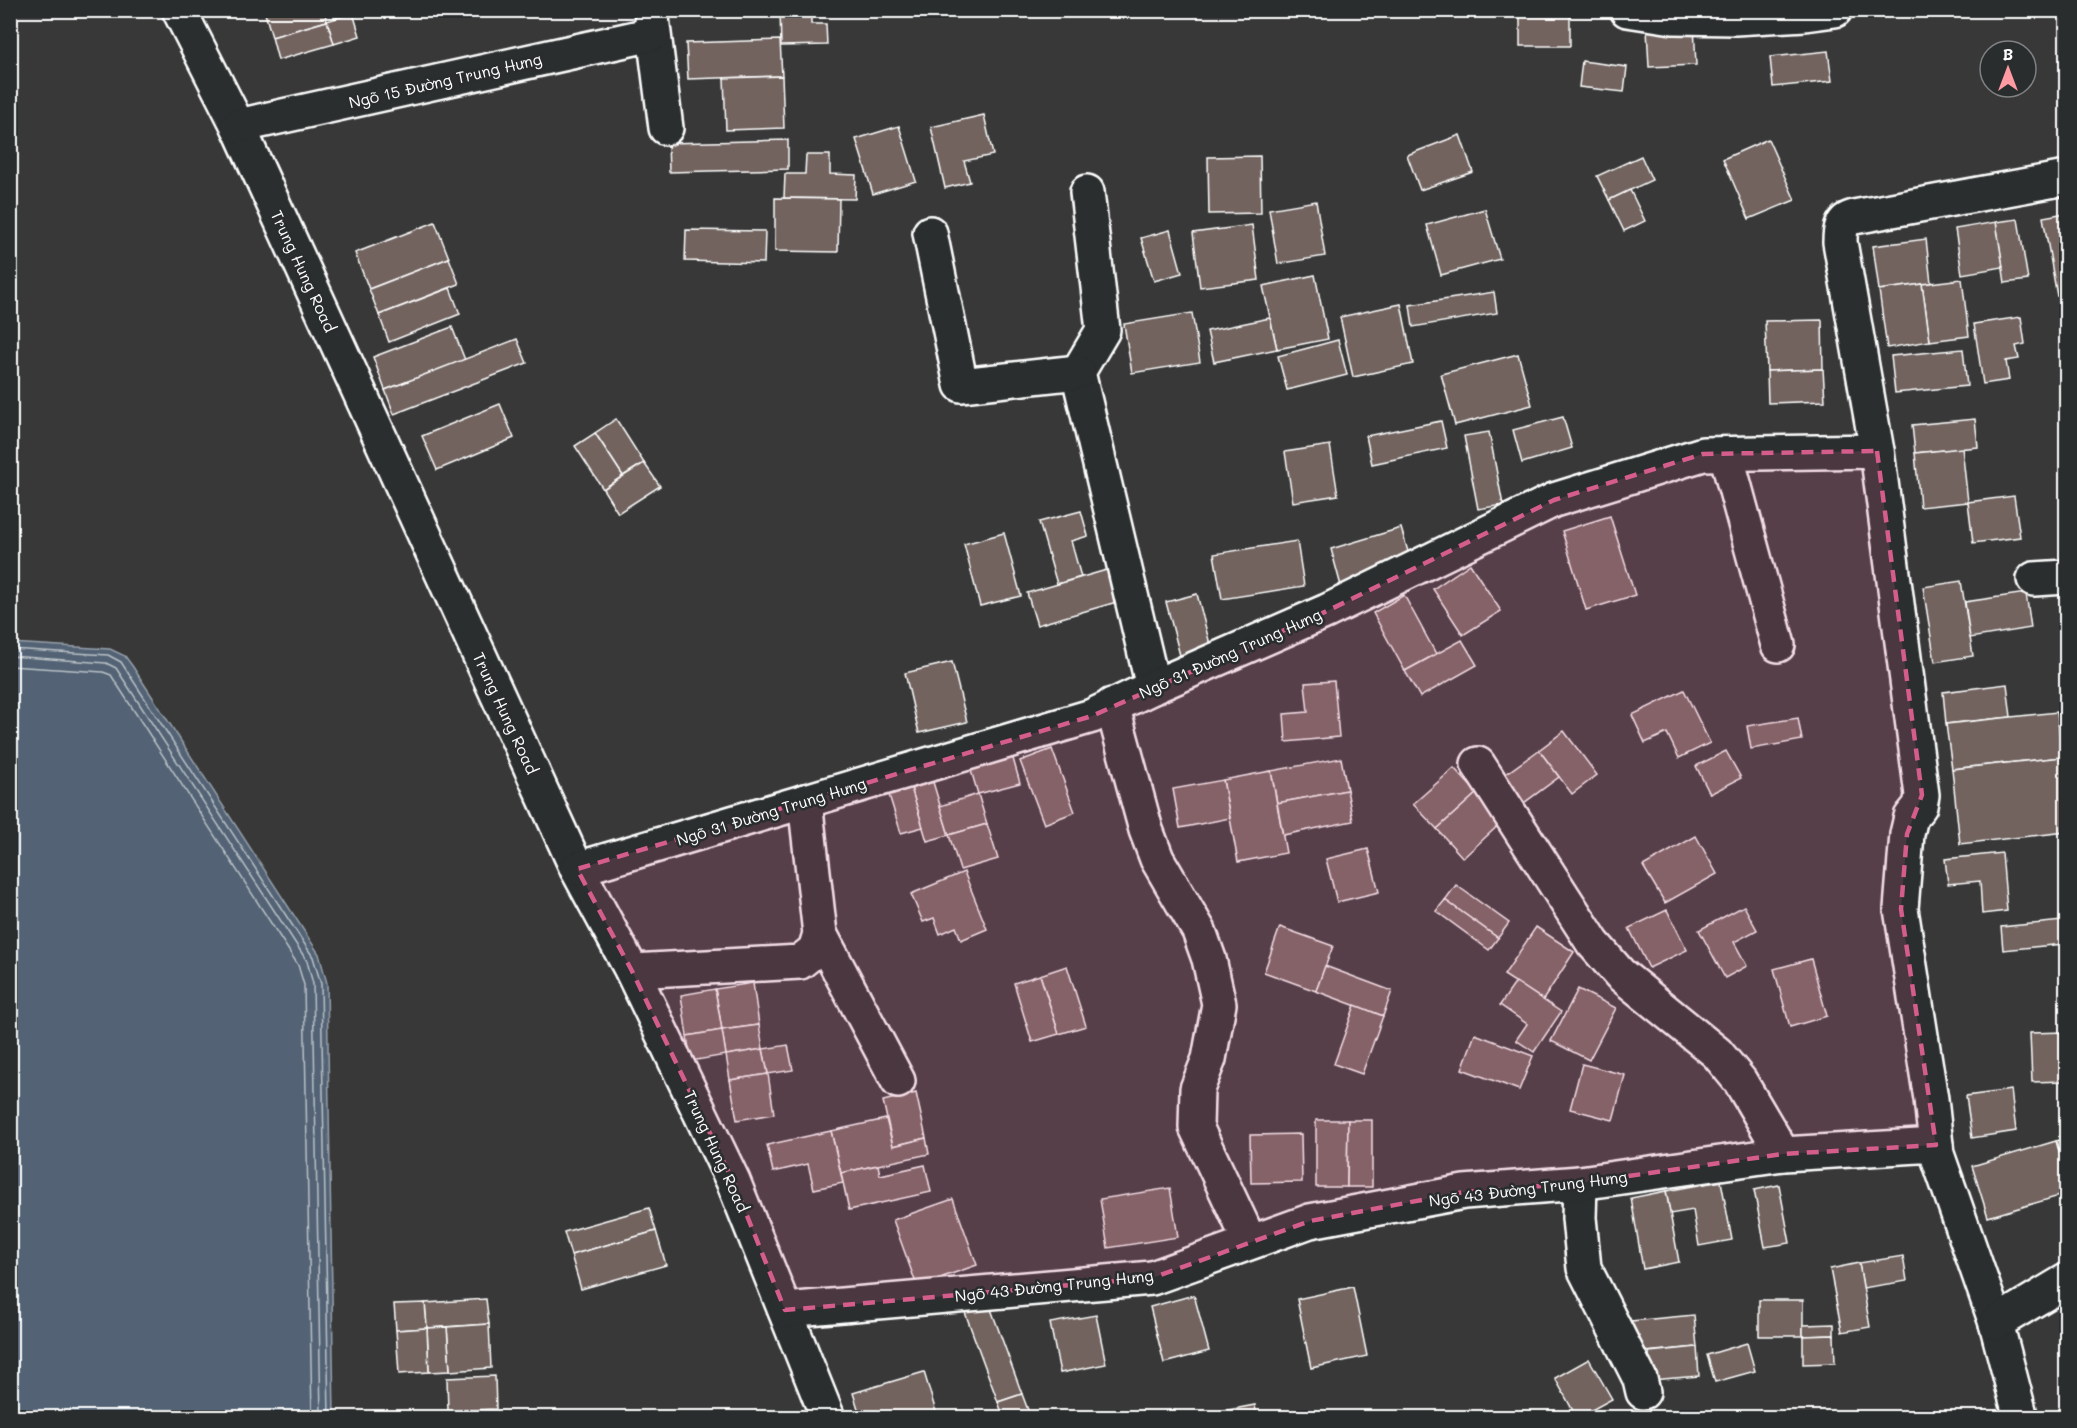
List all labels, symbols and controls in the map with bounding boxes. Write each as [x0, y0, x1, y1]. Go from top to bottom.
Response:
north arrow [1978, 39, 2038, 99]
text: B [2003, 43, 2013, 64]
street label: Ngõ 15 Đường Trung Hưng [346, 48, 544, 112]
street label: Trung Hung Road [267, 207, 341, 335]
street label: Ngõ 31 Đường Trung Hưng [1135, 603, 1325, 703]
street label: Trung Hung Road [469, 649, 543, 777]
street label: Ngõ 31 Đường Trung Hưng [673, 772, 869, 850]
street label: Trung Hung Road [680, 1087, 754, 1215]
street label: Ngõ 43 Đường Trung Hưng [1428, 1165, 1628, 1211]
street label: Ngõ 43 Đường Trung Hưng [954, 1264, 1154, 1306]

